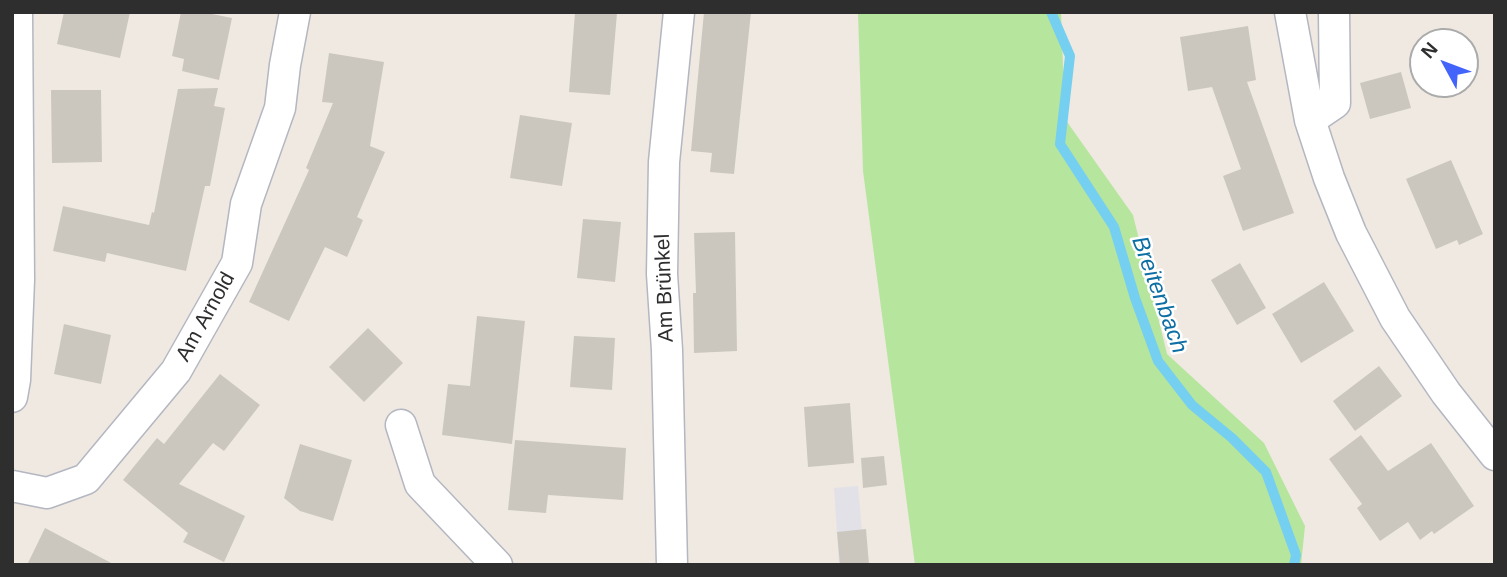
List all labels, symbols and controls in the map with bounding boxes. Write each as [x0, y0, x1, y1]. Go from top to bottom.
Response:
north arrow [1409, 28, 1479, 98]
text: N [1417, 38, 1442, 62]
street label: Am Brünkel [651, 233, 679, 343]
water label: Breitenbach [1125, 233, 1193, 357]
street label: Am Arnold [171, 268, 241, 366]

